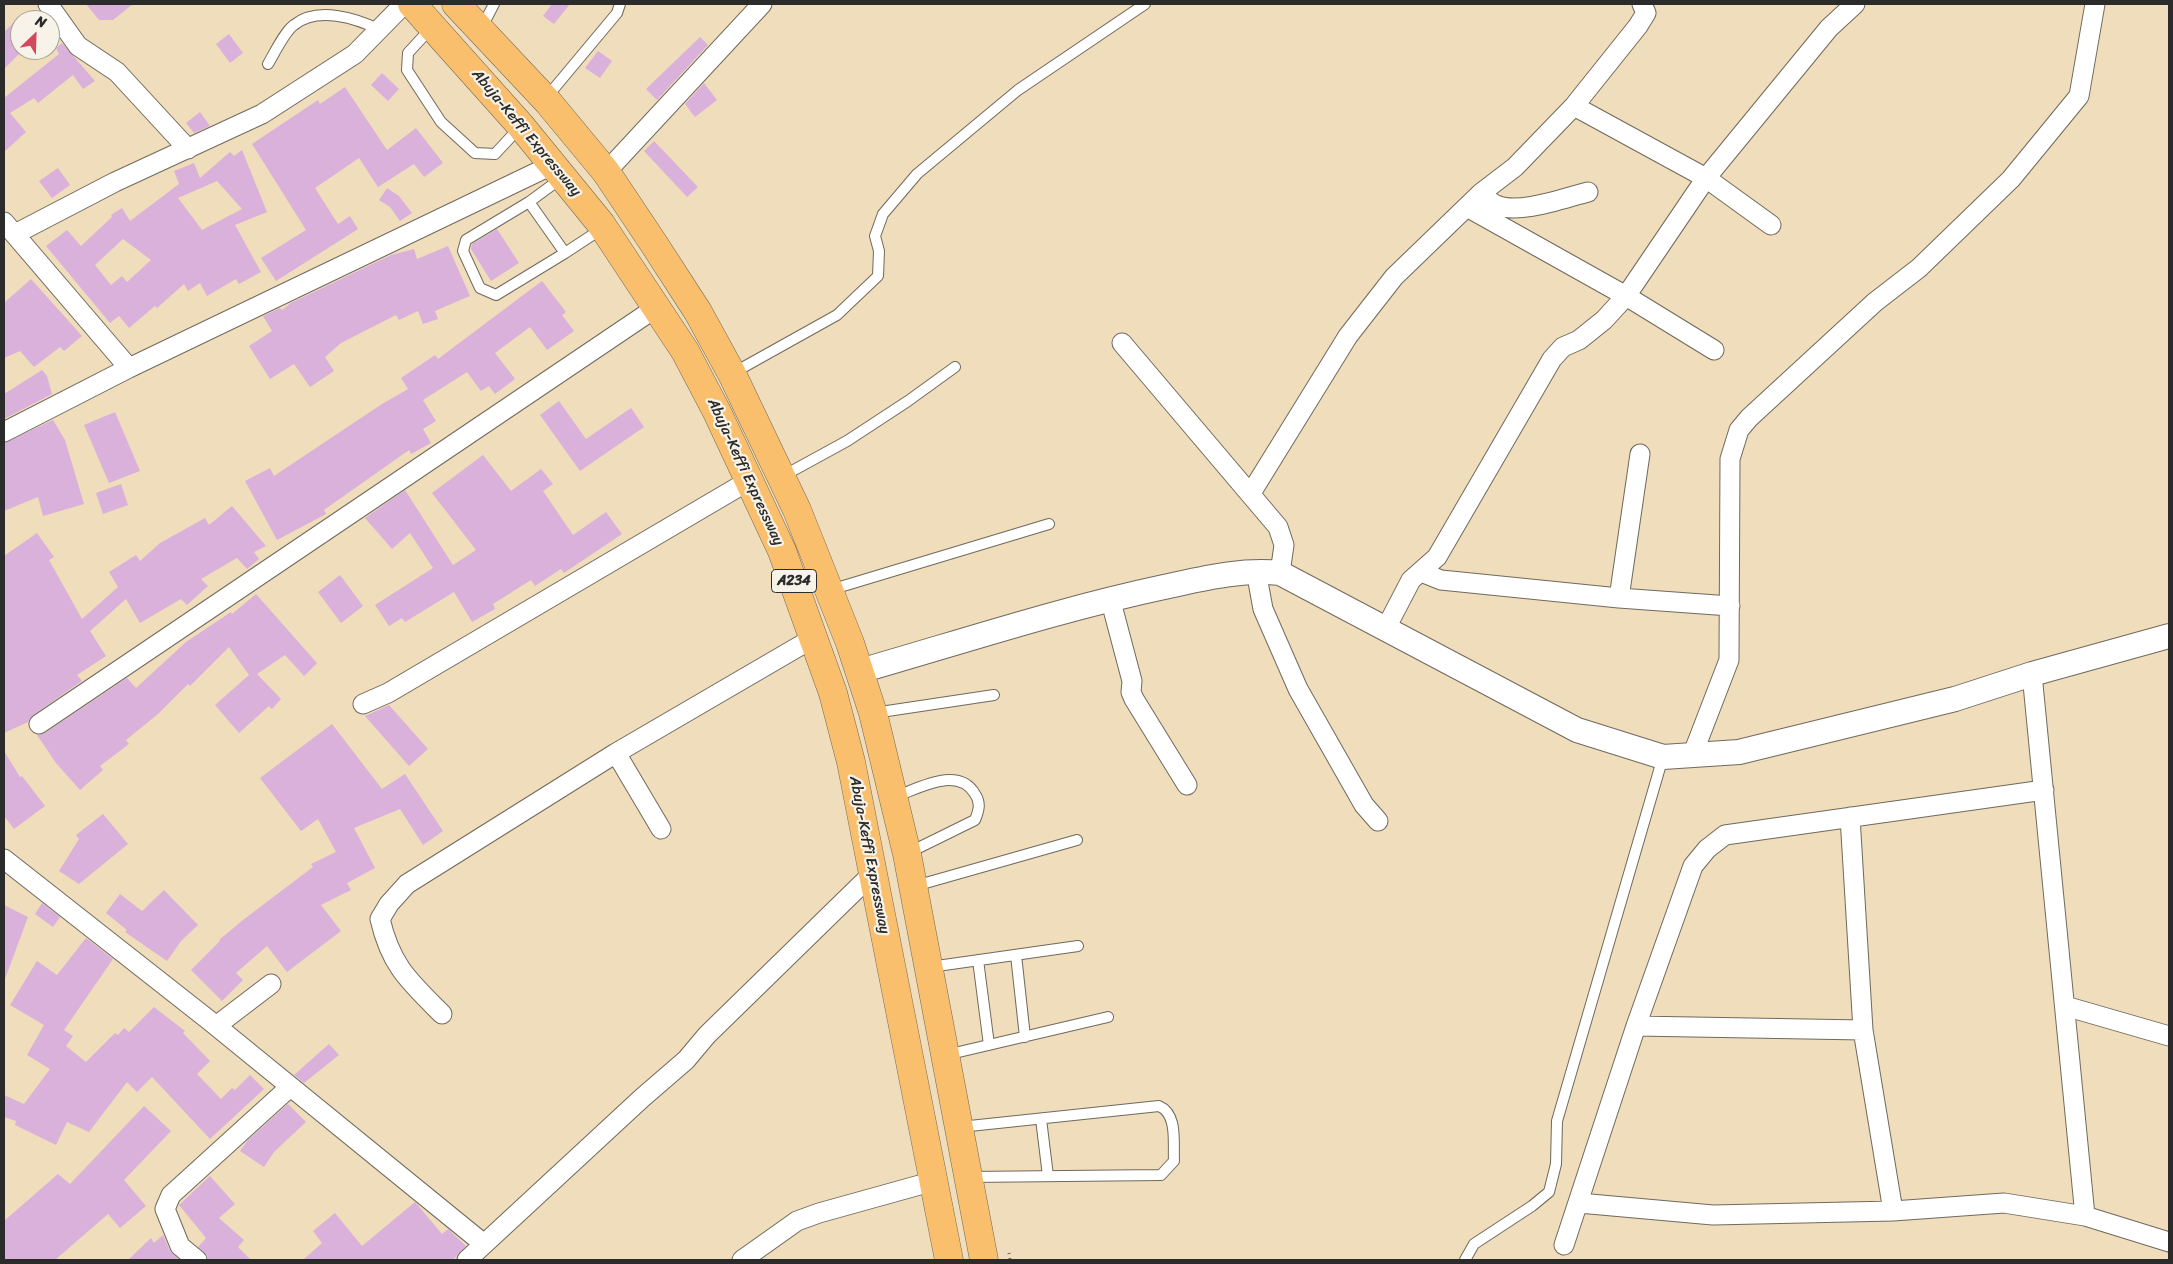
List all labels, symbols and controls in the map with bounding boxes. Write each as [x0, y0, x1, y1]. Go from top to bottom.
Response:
text: N [31, 8, 50, 35]
north arrow [10, 10, 60, 60]
street label: Abuja-Keffi Expressway [468, 66, 584, 200]
street label: Abuja-Keffi Expressway [703, 396, 787, 548]
road number: A234 [772, 570, 816, 592]
street label: Abuja-Keffi Expressway [845, 775, 893, 935]

